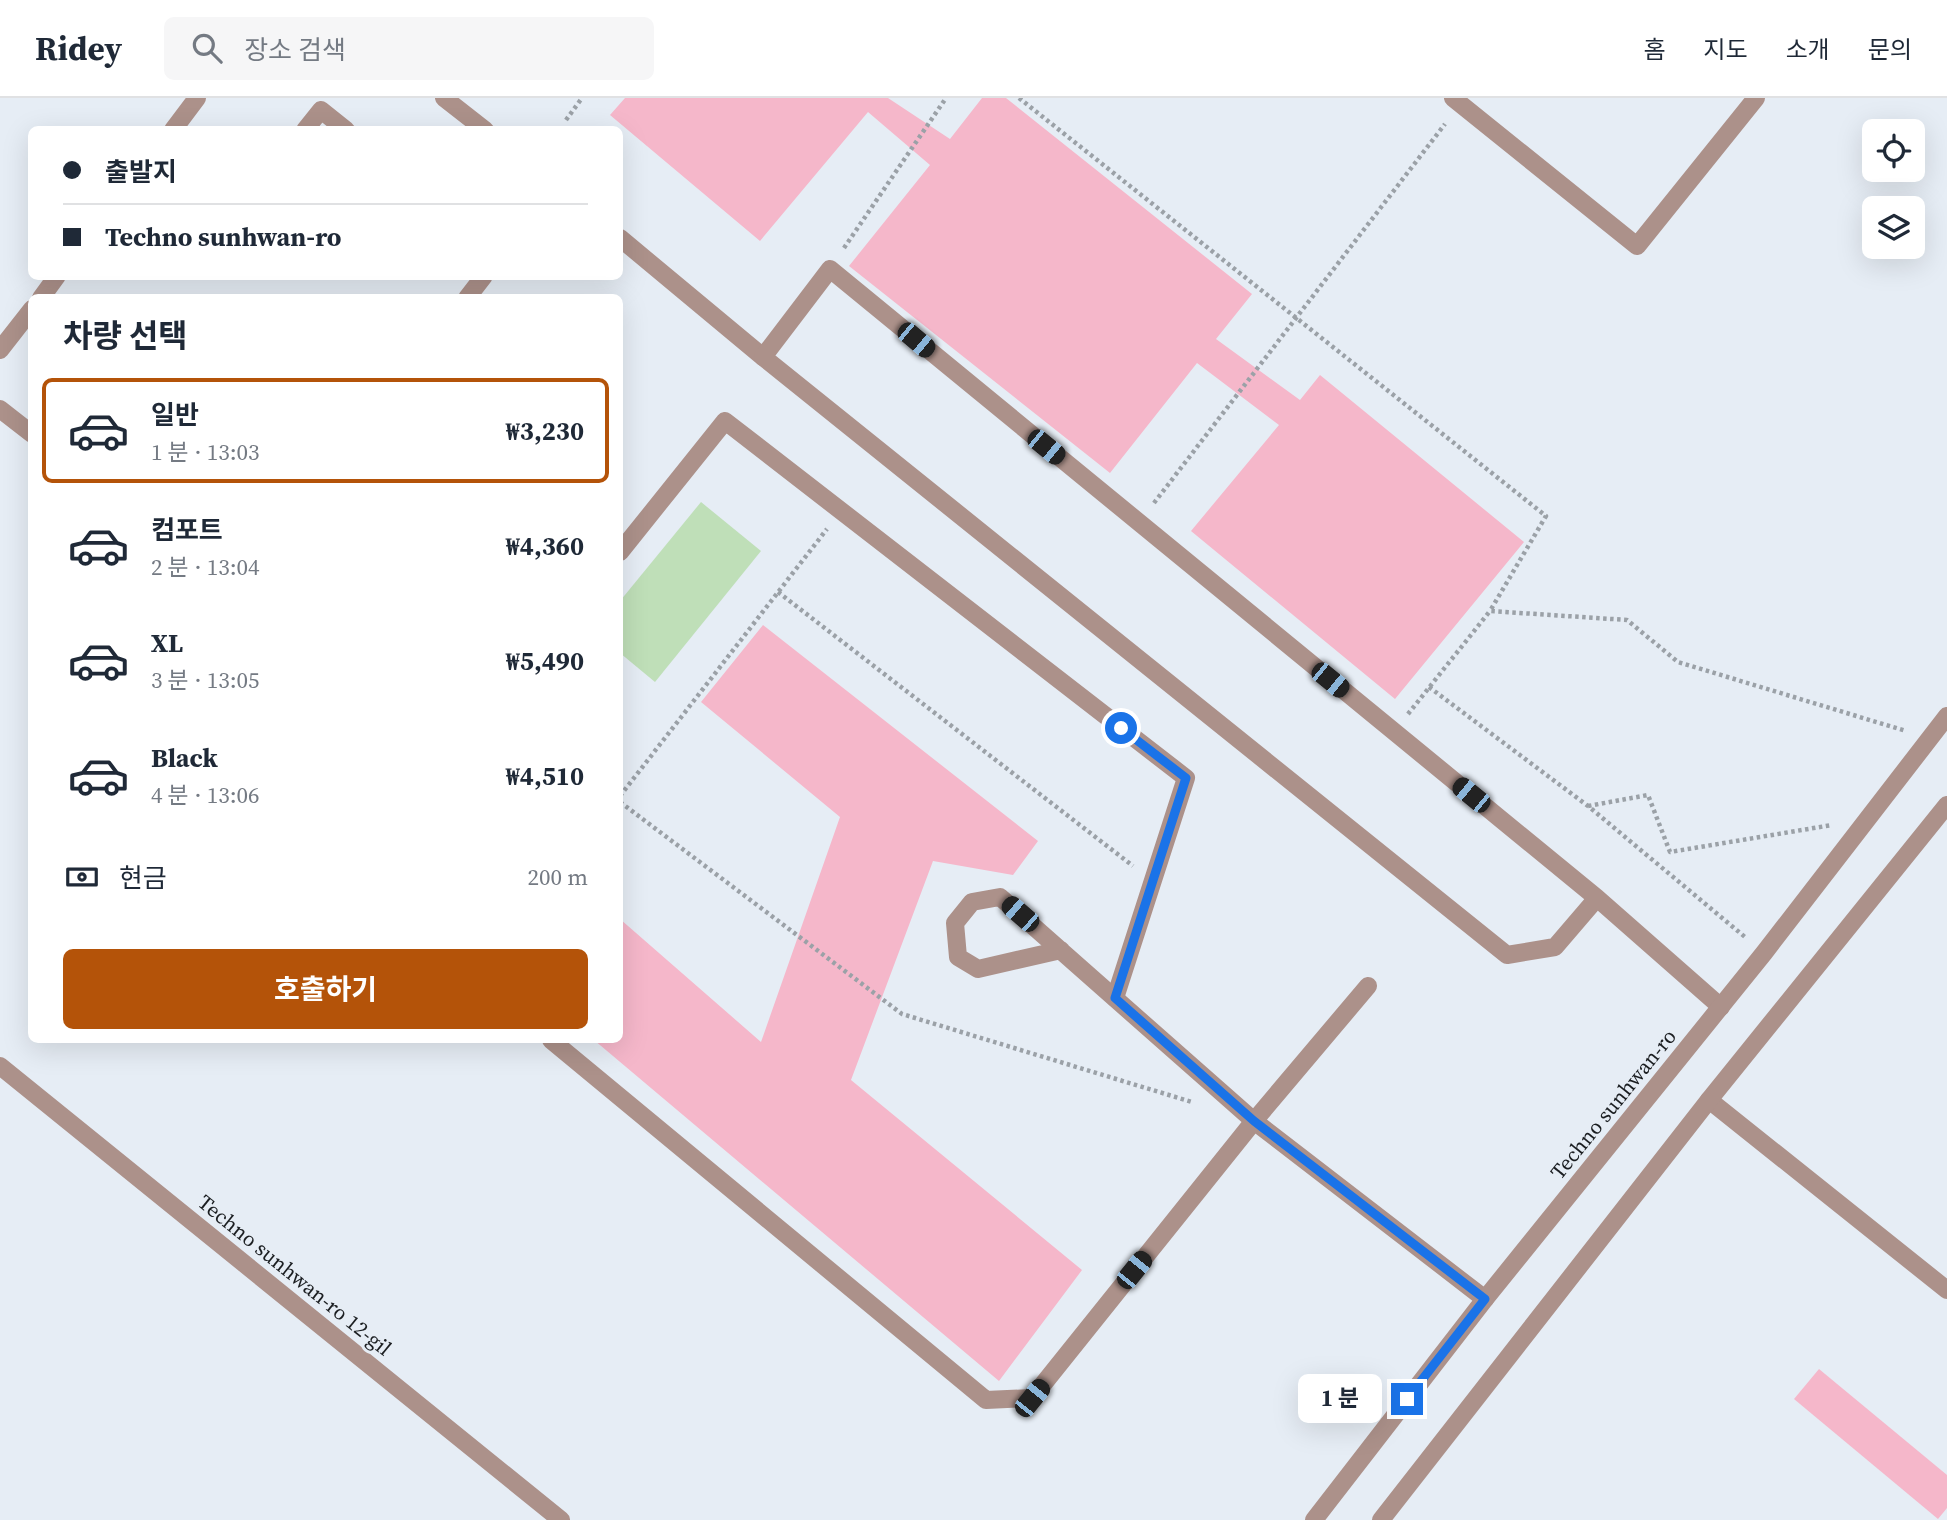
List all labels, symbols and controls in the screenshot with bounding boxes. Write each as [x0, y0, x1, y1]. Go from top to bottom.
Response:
search box [164, 17, 654, 80]
text: Ridey [35, 26, 122, 71]
icon: search [188, 29, 226, 67]
text: 장소 검색 [244, 32, 346, 68]
text: 홈 [1643, 33, 1665, 66]
text: 지도 [1703, 33, 1748, 66]
text: 소개 [1786, 33, 1830, 66]
text: 문의 [1868, 33, 1912, 66]
map controls [1862, 119, 1925, 259]
button: locate [1862, 119, 1925, 182]
text: 출발지 [105, 154, 177, 190]
button: layers [1862, 196, 1925, 259]
text: Techno sunhwan-ro [105, 219, 342, 255]
text: 차량 선택 [63, 314, 188, 358]
car [894, 318, 939, 362]
text: 일반 [151, 397, 199, 433]
icon: car [67, 399, 130, 462]
text: ₩3,230 [506, 413, 584, 449]
car [1024, 426, 1069, 468]
text: 1 분 · 13:03 [151, 436, 260, 468]
text: 컴포트 [151, 512, 223, 548]
icon: car [67, 514, 130, 577]
text: ₩4,360 [506, 528, 584, 564]
text: 2 분 · 13:04 [151, 551, 260, 583]
text: XL [151, 625, 183, 661]
icon: car [67, 629, 130, 692]
text: ₩5,490 [506, 643, 584, 679]
car [1308, 659, 1353, 701]
text: 3 분 · 13:05 [151, 664, 260, 696]
route start [1105, 712, 1137, 744]
text: Black [151, 740, 218, 776]
icon: car [67, 744, 130, 807]
text: ₩4,510 [506, 758, 584, 794]
car [1449, 774, 1494, 816]
text: 4 분 · 13:06 [151, 779, 260, 811]
icon: cash [63, 858, 101, 896]
text: 현금 [119, 860, 167, 896]
text: 200 m [527, 861, 588, 893]
car [998, 892, 1043, 936]
button: 호출하기 [63, 949, 588, 1029]
street label: Techno sunhwan-ro [1543, 1023, 1683, 1185]
street label: Techno sunhwan-ro 12-gil [192, 1188, 398, 1362]
car [1113, 1247, 1156, 1293]
callout: 1 분 [1298, 1374, 1382, 1424]
car [1011, 1375, 1054, 1421]
text: 1 분 [1321, 1382, 1359, 1414]
route end [1391, 1383, 1423, 1415]

